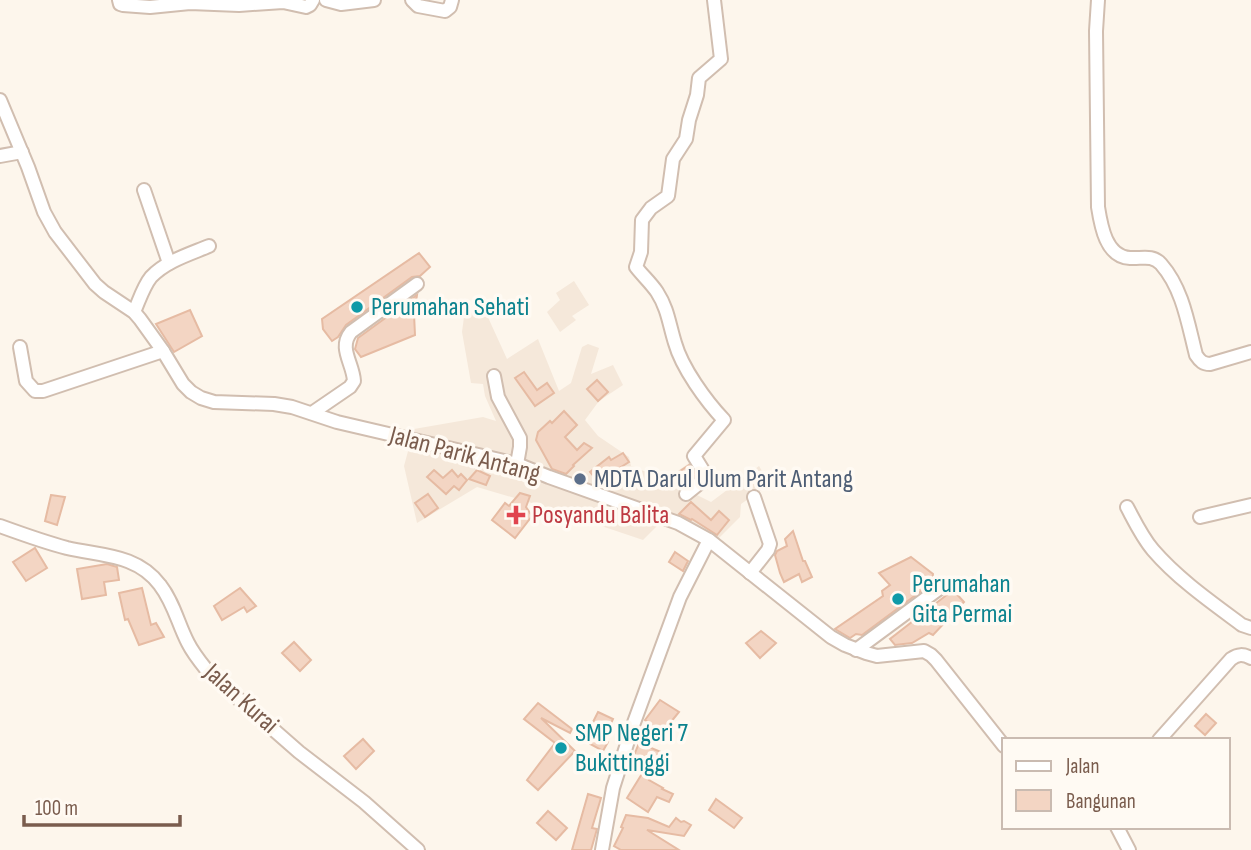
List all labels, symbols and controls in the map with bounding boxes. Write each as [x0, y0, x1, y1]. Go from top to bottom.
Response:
place label: Perumahan Sehati [371, 292, 529, 323]
marker: Perumahan Sehati [349, 299, 365, 315]
street label: Jalan Parik Antang [385, 420, 544, 490]
place label: MDTA Darul Ulum Parit Antang [594, 464, 853, 495]
marker: MDTA Darul Ulum Parit Antang [572, 471, 588, 487]
place label: Posyandu Balita [532, 500, 669, 531]
marker: Posyandu Balita [506, 505, 526, 525]
place label: Perumahan Gita Permai [912, 569, 1012, 630]
marker: Perumahan Gita Permai [890, 591, 906, 607]
street label: Jalan Kurai [197, 657, 285, 741]
place label: SMP Negeri 7 Bukittinggi [575, 718, 689, 779]
legend [1002, 738, 1230, 829]
marker: SMP Negeri 7 Bukittinggi [553, 740, 569, 756]
text: Jalan [1065, 754, 1099, 779]
scale bar [24, 784, 180, 828]
text: Bangunan [1066, 789, 1136, 814]
text: 100 m [35, 796, 78, 821]

